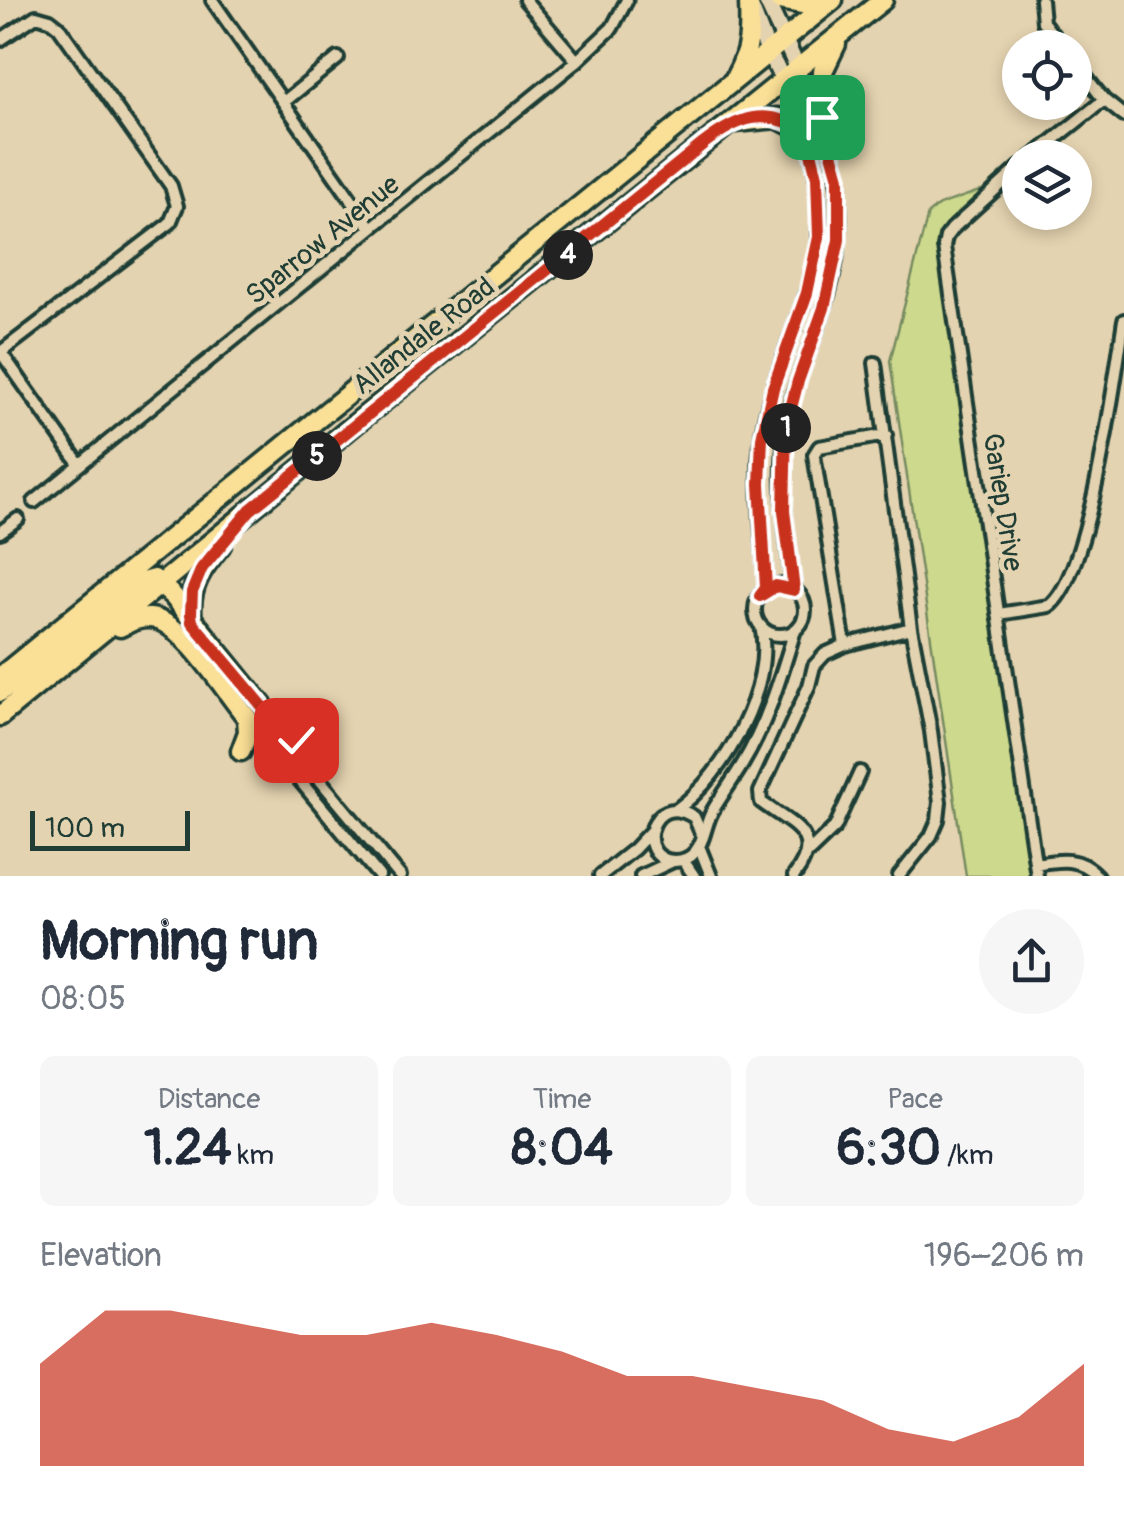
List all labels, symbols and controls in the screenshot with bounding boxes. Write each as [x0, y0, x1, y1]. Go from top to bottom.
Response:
map controls [1002, 30, 1092, 230]
button: locate [1002, 30, 1092, 120]
pin [780, 75, 865, 160]
icon: arrive [795, 90, 850, 145]
button: layers [1002, 140, 1092, 230]
street label: Sparrow Avenue [239, 167, 407, 313]
pin: 4 [543, 230, 593, 280]
text: 4 [560, 237, 576, 272]
street label: Allandale Road [346, 270, 502, 403]
pin: 1 [761, 403, 811, 453]
text: 1 [781, 410, 791, 445]
pin: 5 [292, 431, 342, 481]
street label: Gariep Drive [974, 431, 1031, 574]
text: 5 [309, 438, 325, 473]
pin [254, 698, 339, 783]
icon: check [269, 713, 324, 768]
scale bar [30, 806, 190, 850]
text: 100 m [45, 811, 125, 846]
text: Morning run [40, 907, 318, 976]
button: share [979, 909, 1084, 1014]
text: 08:05 [40, 979, 126, 1019]
text: Distance [158, 1082, 260, 1117]
text: Time [533, 1082, 591, 1117]
text: Pace [887, 1082, 943, 1117]
text: 1.24 [144, 1117, 231, 1180]
text: 8:04 [511, 1117, 613, 1180]
text: 6:30 [836, 1117, 941, 1180]
text: km [231, 1138, 274, 1173]
text: /km [941, 1138, 994, 1173]
text: Elevation [40, 1236, 162, 1276]
text: 196–206 m [924, 1236, 1084, 1276]

